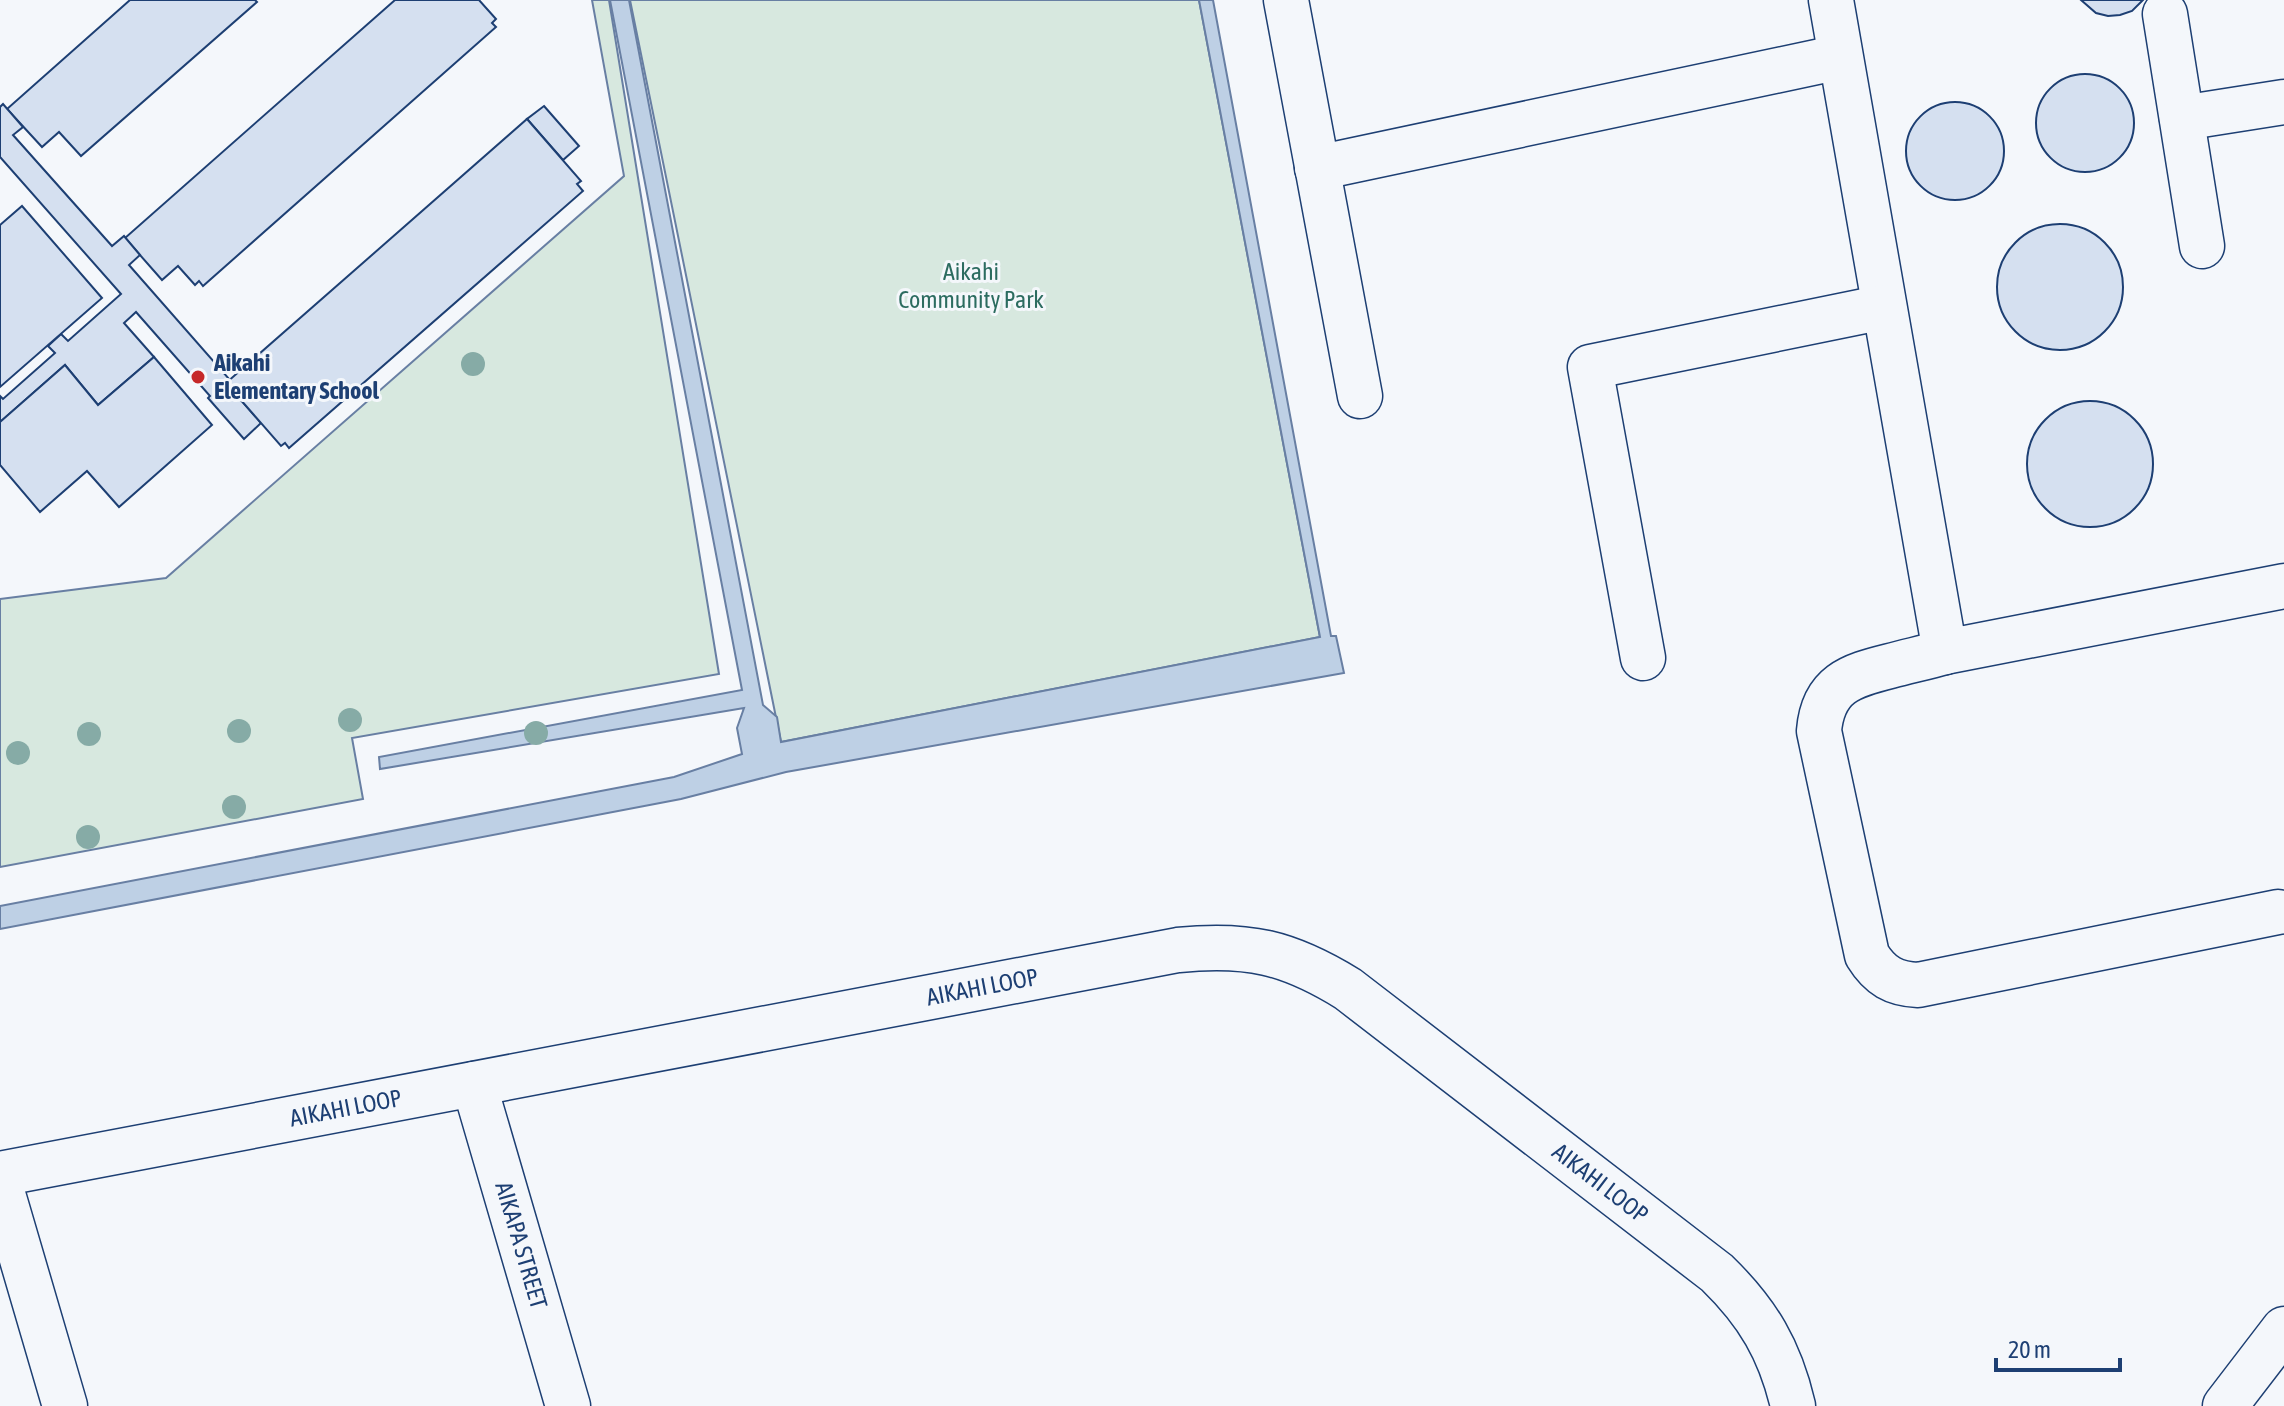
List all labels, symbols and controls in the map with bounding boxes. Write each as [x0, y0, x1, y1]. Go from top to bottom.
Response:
park label: Aikahi Community Park [898, 258, 1044, 313]
place label: Aikahi Elementary School [213, 349, 380, 404]
marker: Aikahi Elementary School [189, 368, 207, 386]
street label: AIKAHI LOOP [924, 963, 1041, 1011]
street label: AIKAHI LOOP [287, 1084, 404, 1132]
street label: AIKAHI LOOP [1547, 1138, 1654, 1228]
street label: AIKAPA STREET [490, 1178, 553, 1312]
scale bar [1996, 1322, 2120, 1372]
text: 20 m [2008, 1336, 2051, 1363]

